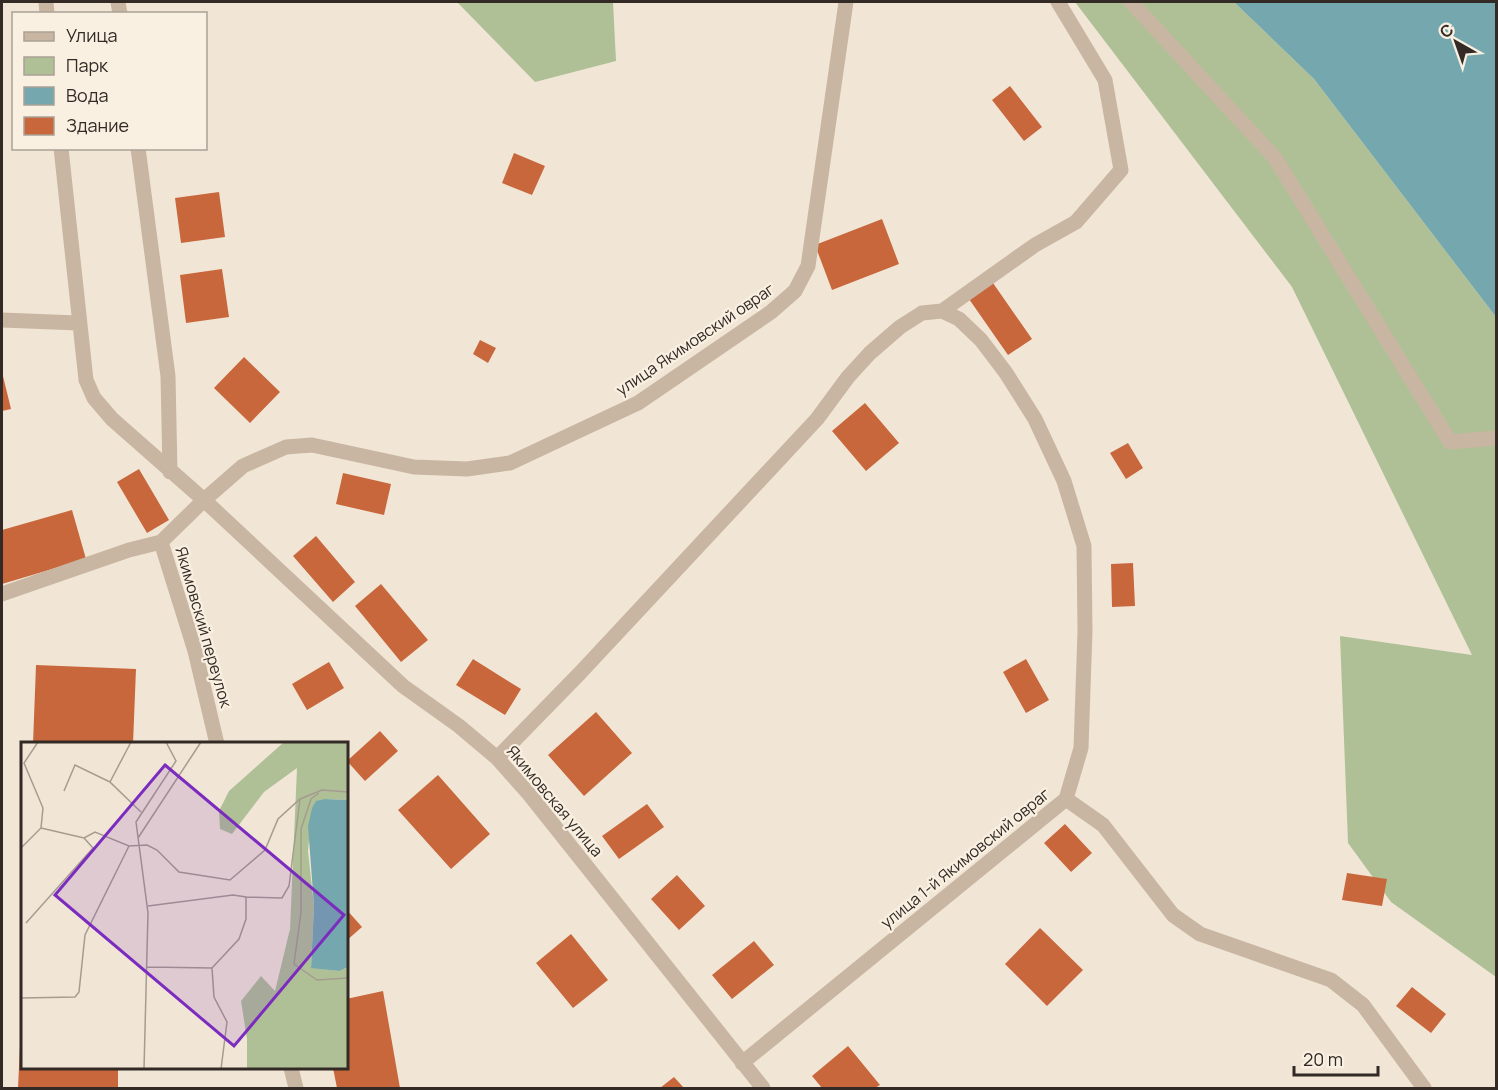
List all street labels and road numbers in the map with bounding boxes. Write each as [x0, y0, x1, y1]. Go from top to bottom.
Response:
street label: улица Якимовский овраг [611, 277, 779, 400]
street label: Якимовский переулок [171, 544, 238, 711]
street label: Якимовская улица [502, 741, 608, 861]
street label: улица 1-й Якимовский овраг [876, 782, 1055, 933]

